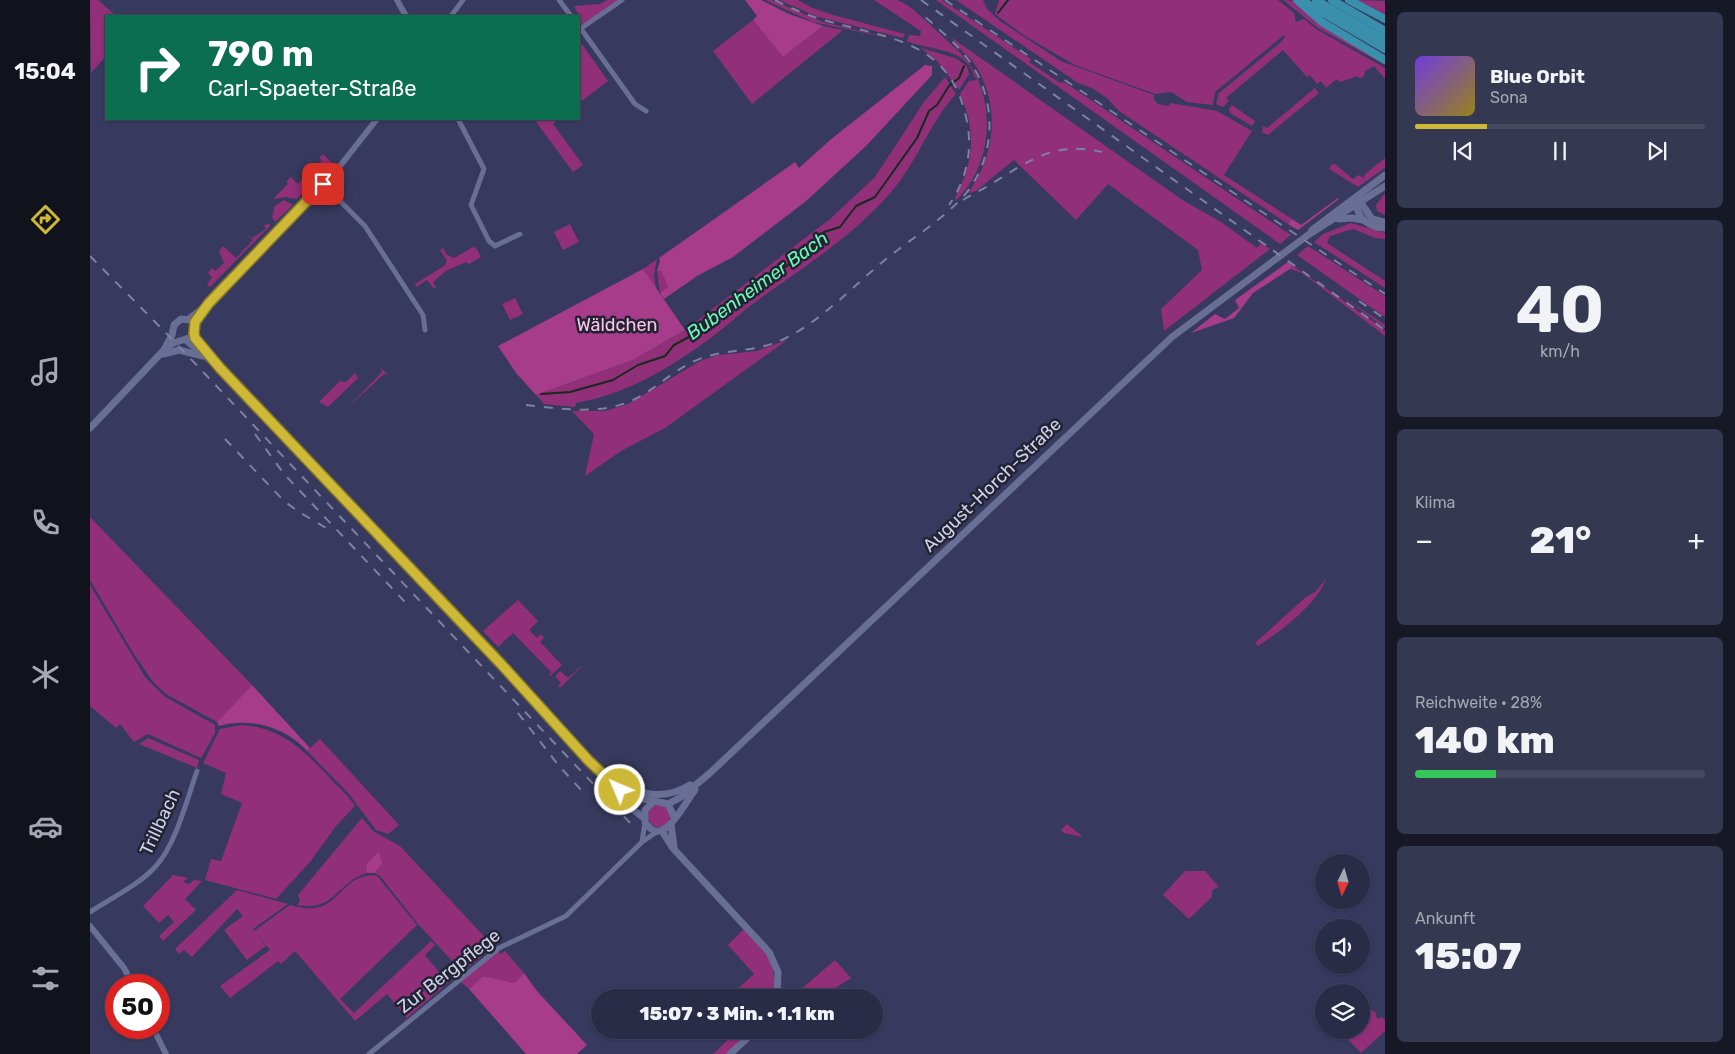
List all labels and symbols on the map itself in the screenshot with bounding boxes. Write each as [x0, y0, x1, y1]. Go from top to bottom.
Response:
pin [302, 163, 344, 205]
water label: Bubenheimer Bach [682, 226, 833, 345]
park label: Wäldchen [577, 314, 657, 336]
street label: August-Horch-Straße [918, 413, 1066, 557]
position arrow [593, 763, 645, 815]
street label: Trillbach [135, 785, 185, 859]
north arrow [1315, 854, 1370, 909]
street label: Zur Bergpflege [393, 924, 505, 1018]
speed limit sign: 50 [105, 974, 170, 1039]

